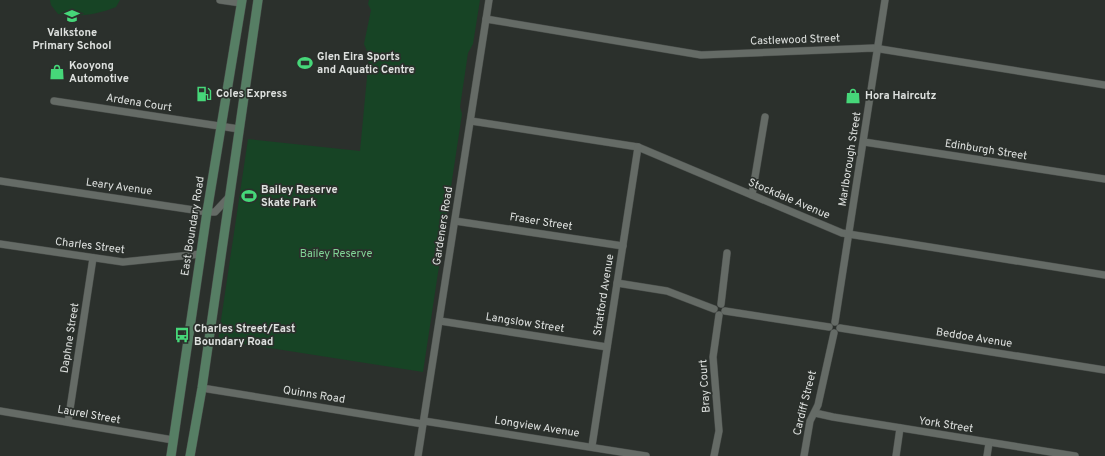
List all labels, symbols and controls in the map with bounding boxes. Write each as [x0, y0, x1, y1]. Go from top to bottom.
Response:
school or university icon: Valkstone Primary School [63, 7, 81, 25]
place label: Valkstone Primary School [33, 26, 111, 53]
street label: Castlewood Street [750, 31, 840, 49]
place label: Glen Eira Sports and Aquatic Centre [317, 50, 415, 77]
sports icon: Glen Eira Sports and Aquatic Centre [296, 54, 314, 72]
place label: Kooyong Automotive [69, 59, 129, 86]
shop icon: Kooyong Automotive [48, 63, 66, 81]
fuel station icon: Coles Express [195, 85, 213, 103]
place label: Coles Express [216, 87, 287, 101]
shop icon: Hora Haircutz [844, 87, 862, 105]
place label: Hora Haircutz [865, 89, 937, 103]
street label: Ardena Court [105, 91, 173, 115]
street label: Marlborough Street [836, 111, 864, 207]
street label: Edinburgh Street [944, 137, 1028, 163]
street label: Leary Avenue [85, 175, 153, 199]
street label: East Boundary Road [178, 175, 208, 277]
street label: Stockdale Avenue [746, 175, 832, 223]
place label: Bailey Reserve Skate Park [261, 183, 338, 210]
street label: Gardeners Road [430, 186, 456, 266]
sports icon: Bailey Reserve Skate Park [240, 187, 258, 205]
street label: Fraser Street [509, 210, 573, 234]
street label: Charles Street [54, 235, 126, 257]
park label: Bailey Reserve [300, 247, 372, 261]
street label: Stratford Avenue [591, 253, 617, 337]
street label: Daphne Street [58, 302, 82, 374]
street label: Langslow Street [485, 310, 565, 336]
place label: Charles Street/East Boundary Road [194, 322, 295, 349]
street label: Beddoe Avenue [935, 325, 1013, 351]
bus stop icon: Charles Street/East Boundary Road [173, 326, 191, 344]
street label: Bray Court [696, 359, 714, 413]
street label: Cardiff Street [790, 369, 820, 437]
street label: Quinns Road [282, 383, 346, 407]
street label: Laurel Street [56, 403, 122, 427]
street label: Longview Avenue [493, 413, 581, 441]
street label: York Street [918, 414, 974, 436]

